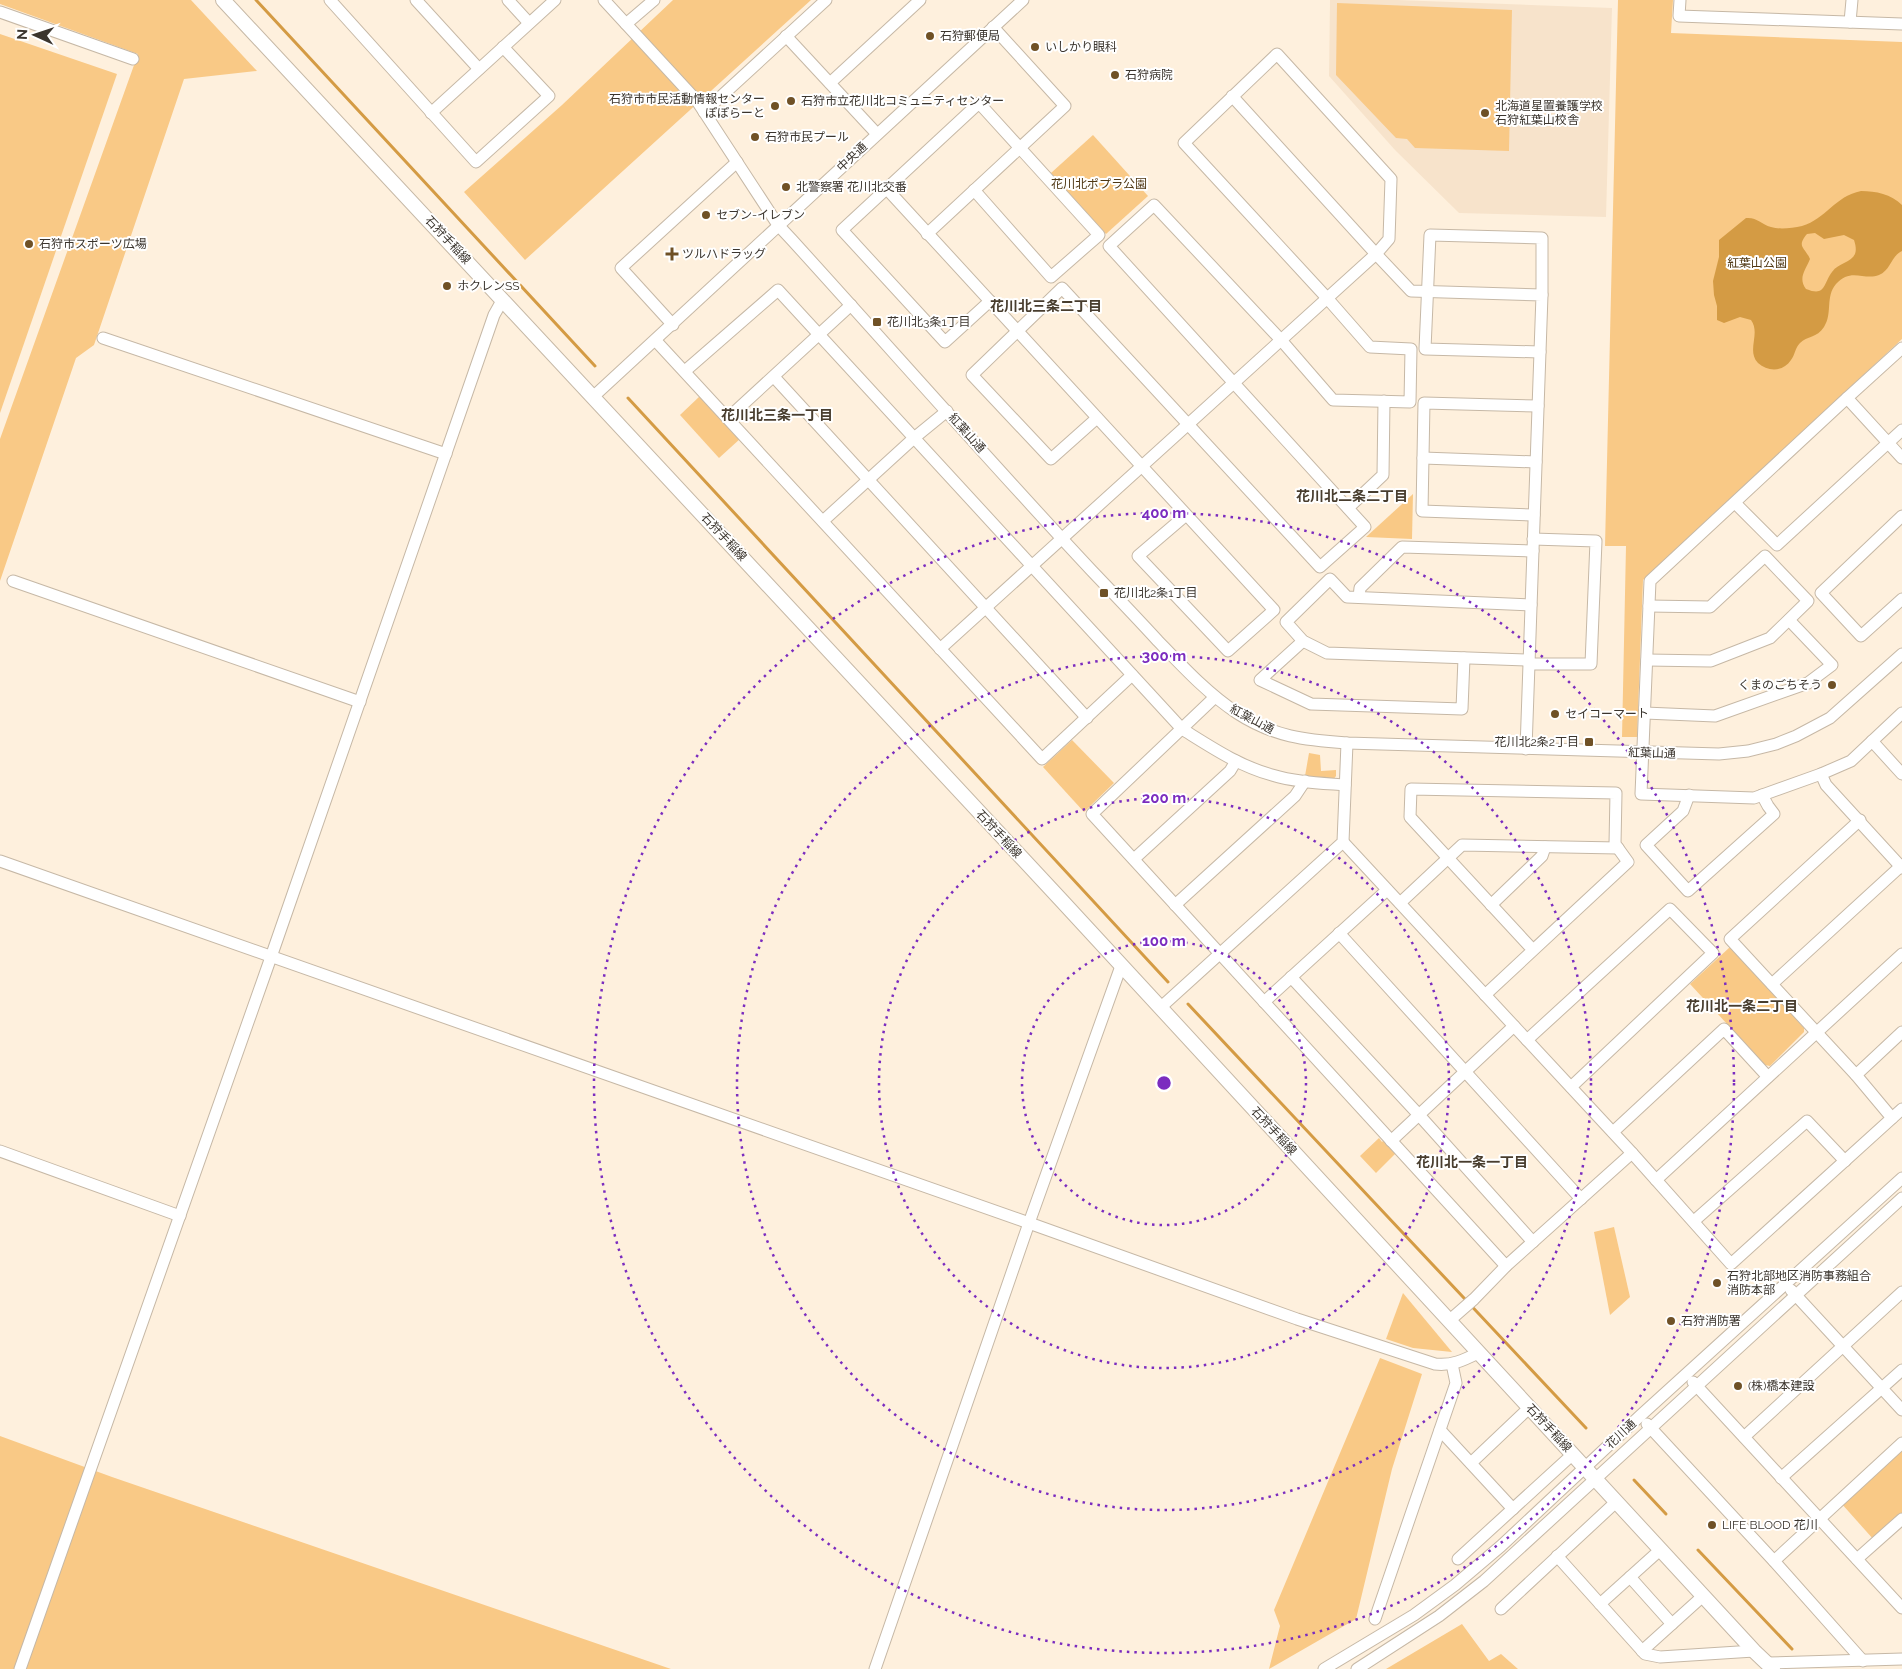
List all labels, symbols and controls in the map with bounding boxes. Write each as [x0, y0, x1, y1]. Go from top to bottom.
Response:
north arrow [10, 10, 60, 60]
text: N [14, 29, 30, 40]
place label: 石狩郵便局 [940, 29, 1000, 43]
marker: 石狩郵便局 [924, 30, 936, 42]
place label: いしかり眼科 [1045, 40, 1117, 54]
marker: いしかり眼科 [1029, 41, 1041, 53]
place label: 石狩病院 [1125, 68, 1173, 82]
marker: 石狩病院 [1109, 69, 1121, 81]
place label: 石狩市市民活動情報センター ぽぽらーと [609, 92, 765, 120]
place label: 石狩市立花川北コミュニティセンター [801, 94, 1004, 108]
marker: 石狩市立花川北コミュニティセンター [785, 95, 797, 107]
place label: 北海道星置養護学校 石狩紅葉山校舎 [1495, 99, 1603, 127]
marker: 石狩市市民活動情報センター ぽぽらーと [769, 100, 781, 112]
marker: 北海道星置養護学校 石狩紅葉山校舎 [1479, 107, 1491, 119]
place label: 石狩市民プール [765, 130, 849, 144]
marker: 石狩市民プール [749, 131, 761, 143]
street label: 中央通 [834, 140, 870, 174]
park label: 花川北ポプラ公園 [1051, 177, 1147, 191]
place label: 北警察署 花川北交番 [796, 180, 907, 194]
marker: 北警察署 花川北交番 [780, 181, 792, 193]
place label: セブン-イレブン [716, 208, 805, 222]
marker: セブン-イレブン [700, 209, 712, 221]
street label: 石狩手稲線 [422, 213, 474, 267]
place label: 石狩市スポーツ広場 [39, 237, 147, 251]
marker: 石狩市スポーツ広場 [23, 238, 35, 250]
place label: ツルハドラッグ [682, 247, 766, 261]
marker: ツルハドラッグ [666, 248, 678, 260]
park label: 紅葉山公園 [1727, 256, 1787, 270]
place label: ホクレンSS [457, 279, 520, 293]
marker: ホクレンSS [441, 280, 453, 292]
district label: 花川北三条二丁目 [990, 298, 1102, 314]
place label: 花川北3条1丁目 [887, 315, 971, 329]
marker: 花川北3条1丁目 [871, 316, 883, 328]
district label: 花川北三条一丁目 [721, 407, 833, 423]
street label: 紅葉山通 [946, 410, 988, 456]
district label: 花川北二条二丁目 [1296, 488, 1408, 504]
text: 400 m [1142, 504, 1186, 522]
street label: 石狩手稲線 [698, 510, 750, 564]
place label: 花川北2条1丁目 [1114, 586, 1197, 600]
marker: 花川北2条1丁目 [1098, 587, 1110, 599]
text: 300 m [1142, 647, 1186, 665]
place label: くまのごちそう [1738, 678, 1822, 692]
marker: くまのごちそう [1826, 679, 1838, 691]
street label: 紅葉山通 [1228, 702, 1276, 736]
place label: セイコーマート [1565, 707, 1649, 721]
marker: セイコーマート [1549, 708, 1561, 720]
place label: 花川北2条2丁目 [1494, 735, 1579, 749]
marker: 花川北2条2丁目 [1583, 736, 1595, 748]
street label: 紅葉山通 [1628, 745, 1676, 761]
text: 200 m [1142, 789, 1186, 807]
street label: 石狩手稲線 [973, 807, 1025, 861]
text: 100 m [1142, 932, 1186, 950]
district label: 花川北一条二丁目 [1686, 998, 1798, 1014]
centre of rings [1155, 1074, 1173, 1092]
street label: 石狩手稲線 [1248, 1104, 1300, 1158]
district label: 花川北一条一丁目 [1416, 1154, 1528, 1170]
place label: 石狩北部地区消防事務組合 消防本部 [1727, 1269, 1871, 1297]
marker: 石狩北部地区消防事務組合 消防本部 [1711, 1277, 1723, 1289]
place label: 石狩消防署 [1681, 1314, 1741, 1328]
marker: 石狩消防署 [1665, 1315, 1677, 1327]
place label: (株)橋本建設 [1748, 1379, 1814, 1393]
marker: (株)橋本建設 [1732, 1380, 1744, 1392]
street label: 石狩手稲線 [1523, 1401, 1575, 1455]
street label: 花川通 [1603, 1417, 1639, 1451]
place label: LIFE BLOOD 花川 [1722, 1518, 1818, 1532]
marker: LIFE BLOOD 花川 [1706, 1519, 1718, 1531]

